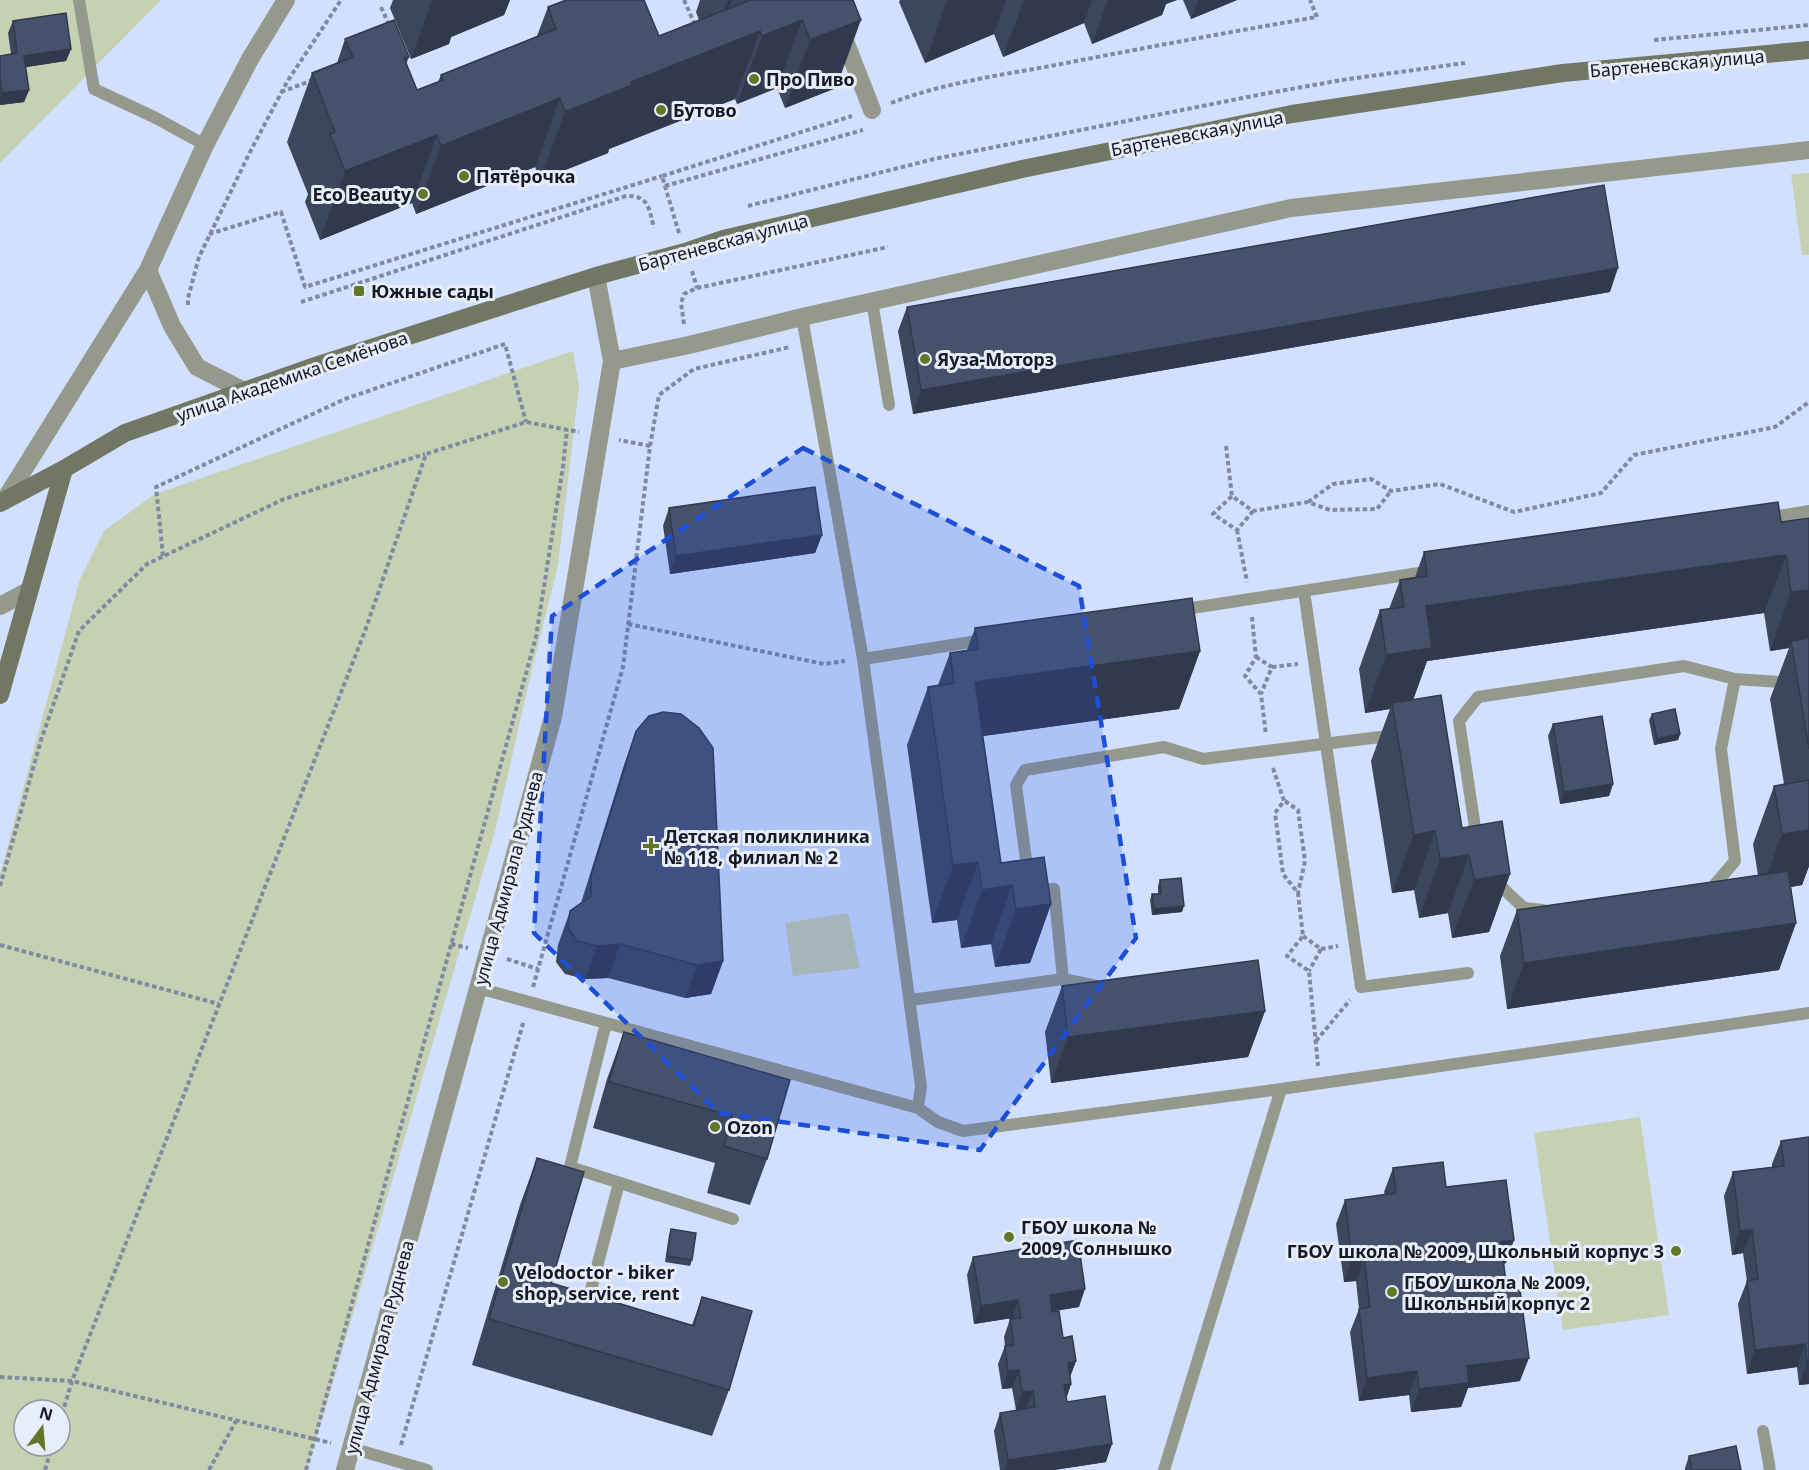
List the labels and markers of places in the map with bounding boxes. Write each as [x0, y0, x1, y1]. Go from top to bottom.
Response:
place label: Про Пиво [766, 67, 855, 91]
marker: Про Пиво [747, 72, 761, 86]
place label: Бутово [673, 98, 737, 122]
marker: Бутово [654, 103, 668, 117]
place label: Пятёрочка [476, 164, 575, 188]
marker: Пятёрочка [457, 169, 471, 183]
place label: Eco Beauty [312, 182, 412, 206]
marker: Eco Beauty [416, 187, 430, 201]
place label: Южные сады [371, 279, 494, 303]
marker: Южные сады [352, 284, 366, 298]
place label: Яуза-Моторз [937, 347, 1054, 371]
marker: Яуза-Моторз [918, 352, 932, 366]
place label: Детская поликлиника № 118, филиал № 2 [664, 824, 870, 869]
marker: Детская поликлиника № 118, филиал № 2 [642, 837, 660, 855]
place label: Ozon [727, 1115, 773, 1139]
marker: Ozon [708, 1120, 722, 1134]
place label: ГБОУ школа № 2009, Солнышко [1021, 1215, 1172, 1260]
marker: ГБОУ школа № 2009, Солнышко [1002, 1230, 1016, 1244]
place label: ГБОУ школа № 2009, Школьный корпус 3 [1287, 1239, 1664, 1263]
marker: ГБОУ школа № 2009, Школьный корпус 3 [1669, 1244, 1683, 1258]
place label: Velodoctor - biker shop, service, rent [515, 1260, 680, 1305]
place label: ГБОУ школа № 2009, Школьный корпус 2 [1404, 1270, 1591, 1315]
marker: Velodoctor - biker shop, service, rent [496, 1275, 510, 1289]
marker: ГБОУ школа № 2009, Школьный корпус 2 [1385, 1285, 1399, 1299]

